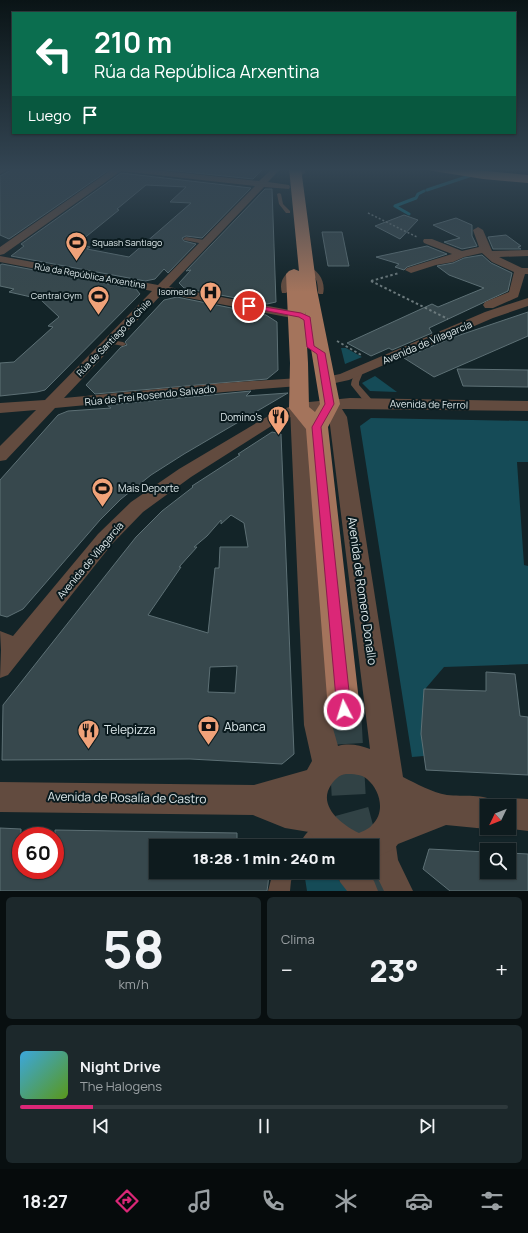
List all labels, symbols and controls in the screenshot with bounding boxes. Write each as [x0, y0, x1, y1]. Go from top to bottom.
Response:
text: 210 m [94, 23, 172, 61]
icon: left [28, 28, 80, 80]
text: Rúa da República Arxentina [94, 59, 319, 83]
icon: arrive [79, 104, 101, 126]
text: Luego [28, 105, 71, 126]
sports icon: Squash Santiago [64, 230, 90, 263]
place label: Squash Santiago [92, 236, 162, 249]
street label: Rúa da República Arxentina [33, 259, 147, 292]
hospital icon: Isomedic [198, 279, 224, 312]
sports icon: Central Gym [85, 283, 111, 316]
place label: Isomedic [159, 285, 196, 298]
place label: Central Gym [31, 289, 82, 302]
pin [232, 289, 266, 323]
icon: arrive [238, 295, 260, 317]
street label: Rúa de Santiago de Chile [73, 296, 154, 379]
street label: Avenida de Vilagarcía [380, 317, 474, 367]
street label: Rúa de Frei Rosendo Salvado [84, 381, 216, 409]
street label: Avenida de Ferrol [390, 396, 468, 412]
restaurant icon: Domino's [265, 404, 291, 437]
place label: Domino's [220, 410, 262, 424]
sports icon: Mais Deporte [90, 475, 116, 508]
place label: Mais Deporte [118, 481, 179, 495]
street label: Avenida de Romero Donallo [344, 516, 381, 666]
street label: Avenida de Vilagarcía [54, 519, 126, 601]
position arrow [323, 689, 365, 731]
bank icon: Abanca [195, 714, 221, 747]
restaurant icon: Telepizza [76, 717, 102, 750]
place label: Abanca [224, 718, 266, 735]
place label: Telepizza [104, 721, 156, 738]
street label: Avenida de Rosalía de Castro [47, 788, 207, 807]
north arrow [480, 799, 516, 835]
map controls [480, 799, 516, 879]
speed limit sign: 60 [12, 827, 64, 879]
button: search [480, 843, 516, 879]
text: 18:28 · 1 min · 240 m [193, 848, 335, 869]
text: 58 [102, 913, 165, 984]
text: Clima [281, 930, 315, 948]
text: 23° [369, 950, 419, 991]
text: − [281, 955, 293, 985]
text: + [495, 955, 508, 985]
text: km/h [118, 975, 149, 993]
text: Night Drive [80, 1056, 161, 1077]
text: The Halogens [80, 1077, 162, 1095]
icon: previous [90, 1115, 112, 1137]
icon: pause [253, 1115, 275, 1137]
icon: next [416, 1115, 438, 1137]
icon: directions [113, 1187, 141, 1215]
icon: music [186, 1187, 214, 1215]
icon: phone [259, 1187, 287, 1215]
icon: climate [332, 1187, 360, 1215]
icon: car [405, 1187, 433, 1215]
icon: filters [478, 1187, 506, 1215]
text: 18:27 [22, 1189, 68, 1213]

